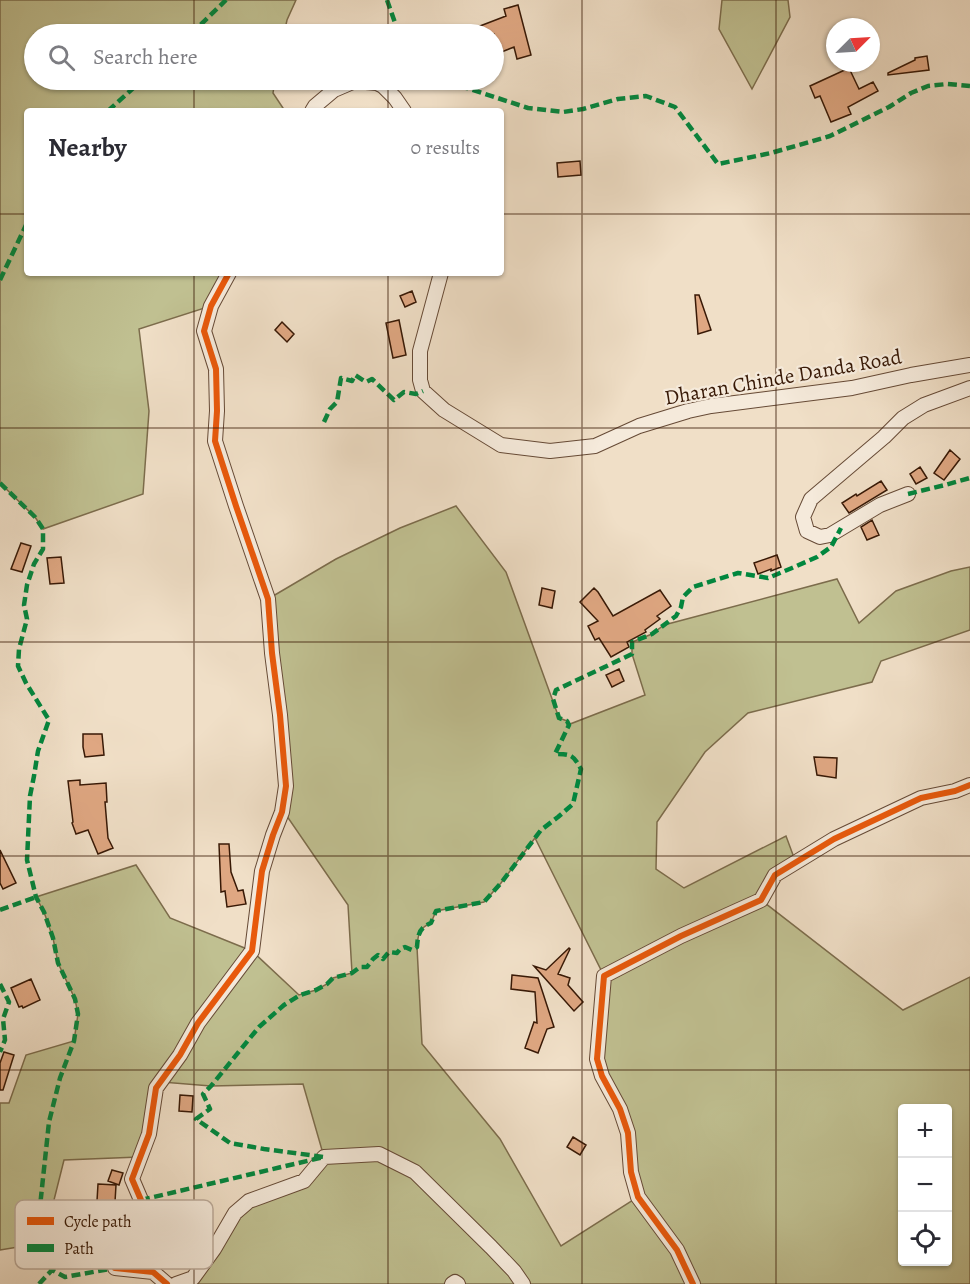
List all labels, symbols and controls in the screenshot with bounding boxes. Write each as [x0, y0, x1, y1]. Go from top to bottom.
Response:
north arrow [826, 18, 880, 72]
search box [24, 24, 504, 90]
icon: search [45, 41, 78, 74]
text: Search here [93, 42, 198, 72]
text: Nearby [48, 130, 127, 165]
text: 0 results [411, 134, 480, 161]
street label: Dharan Chinde Danda Road [662, 342, 905, 412]
map controls [898, 1104, 952, 1266]
button: + [898, 1104, 952, 1158]
button: − [898, 1158, 952, 1212]
legend [15, 1200, 213, 1269]
text: Cycle path [64, 1211, 132, 1233]
button: locate [898, 1212, 952, 1266]
text: Path [64, 1238, 94, 1260]

